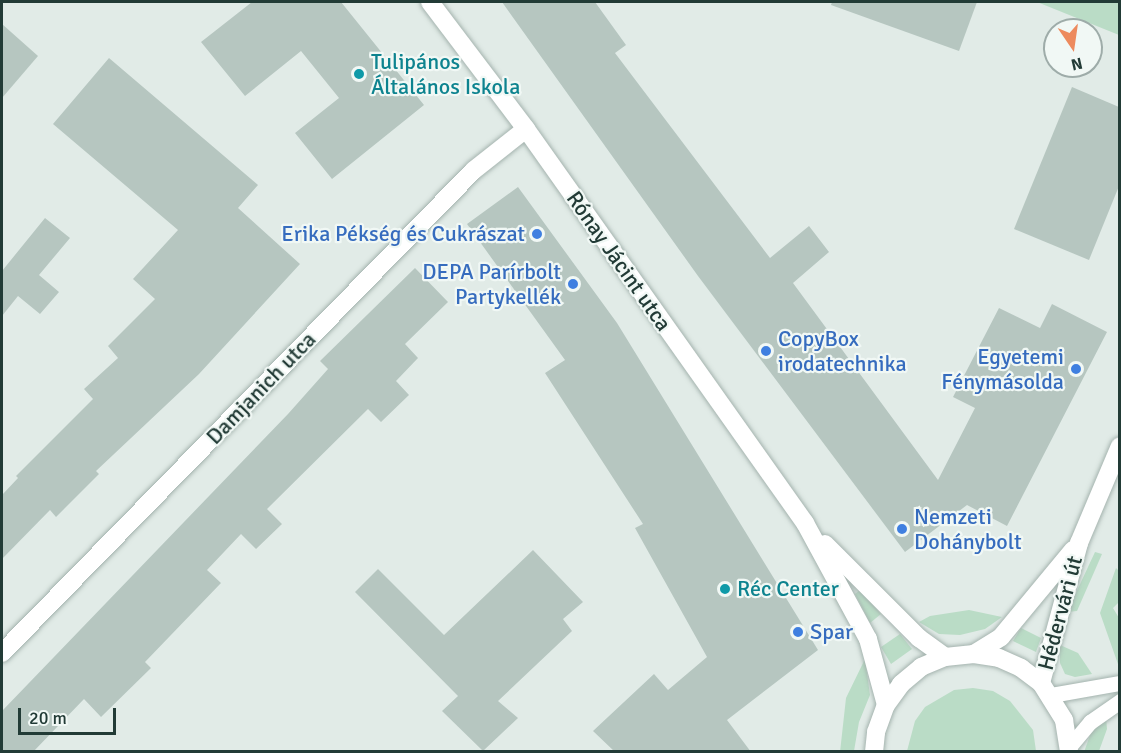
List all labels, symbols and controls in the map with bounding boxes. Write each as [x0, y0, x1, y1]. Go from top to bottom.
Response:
north arrow [1043, 18, 1103, 78]
place label: Tulipános Általános Iskola [371, 48, 521, 100]
text: N [1069, 53, 1084, 75]
marker: Tulipános Általános Iskola [352, 67, 366, 81]
street label: Rónay Jácint utca [561, 186, 677, 336]
place label: Erika Pékség és Cukrászat [281, 221, 525, 247]
marker: Erika Pékség és Cukrászat [530, 227, 544, 241]
place label: DEPA Parírbolt Partykellék [422, 258, 561, 310]
marker: DEPA Parírbolt Partykellék [566, 277, 580, 291]
place label: CopyBox irodatechnika [778, 325, 907, 376]
street label: Damjanich utca [201, 326, 321, 450]
place label: Egyetemi Fénymásolda [941, 343, 1064, 394]
marker: CopyBox irodatechnika [759, 344, 773, 358]
marker: Egyetemi Fénymásolda [1069, 362, 1083, 376]
place label: Nemzeti Dohánybolt [914, 503, 1022, 554]
marker: Nemzeti Dohánybolt [895, 522, 909, 536]
street label: Hédervári út [1032, 553, 1088, 673]
place label: Réc Center [737, 576, 839, 602]
marker: Réc Center [718, 582, 732, 596]
place label: Spar [810, 619, 853, 645]
marker: Spar [791, 625, 805, 639]
scale bar [21, 696, 118, 734]
text: 20 m [29, 707, 67, 729]

